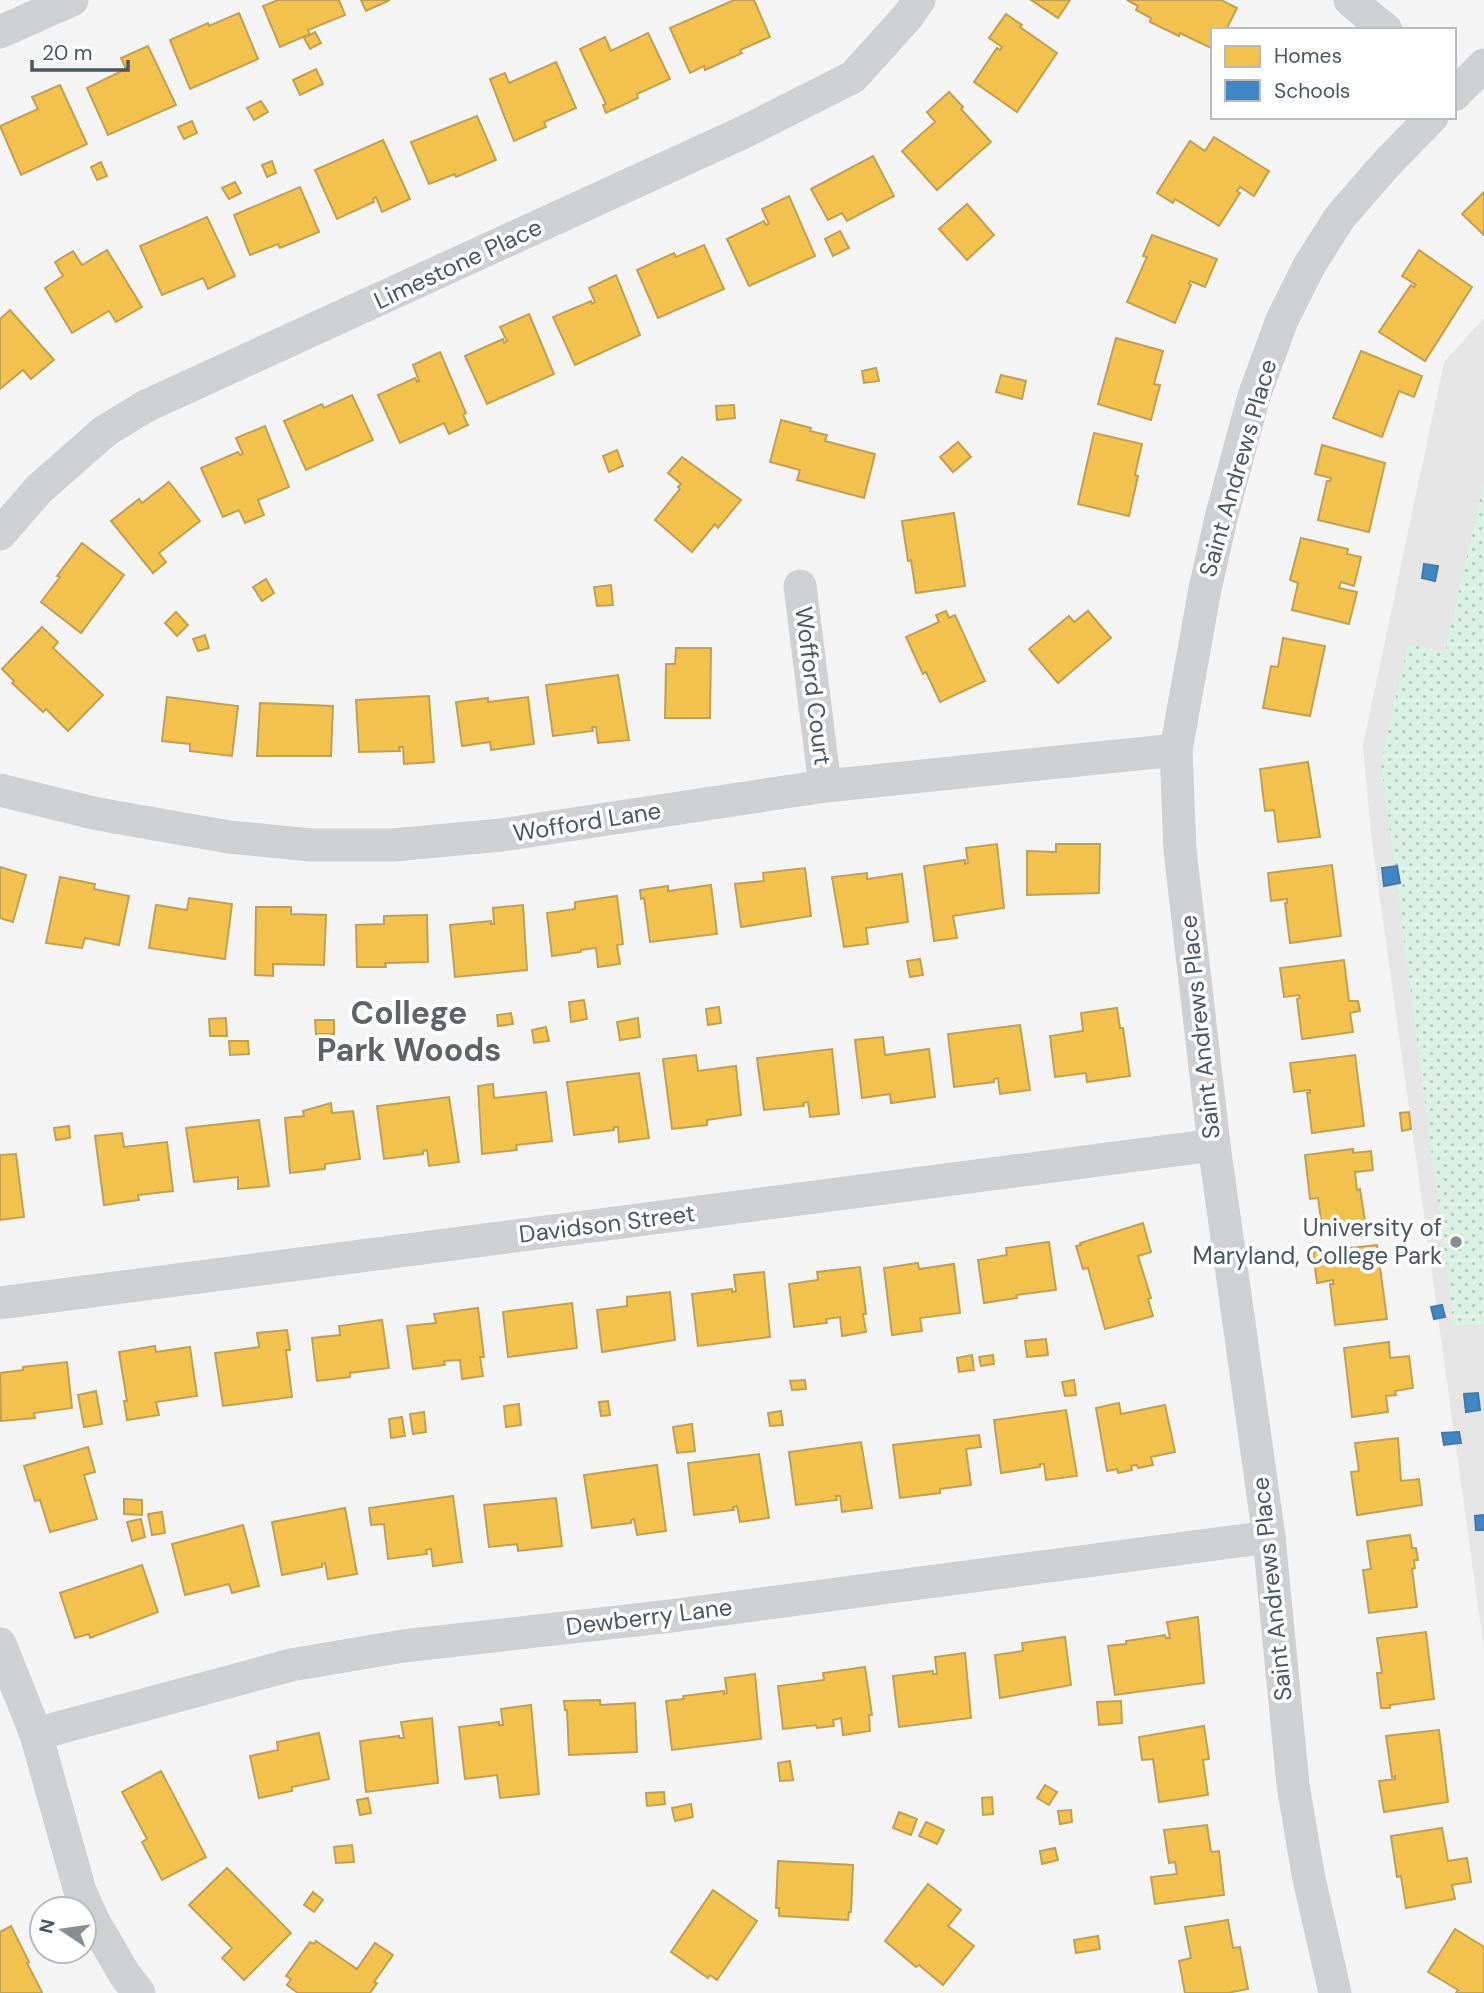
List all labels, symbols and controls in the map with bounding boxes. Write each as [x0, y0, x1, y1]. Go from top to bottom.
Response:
scale bar [32, 28, 128, 72]
legend [1211, 28, 1456, 119]
text: 20 m [42, 39, 93, 67]
text: Homes [1274, 42, 1342, 70]
text: Schools [1274, 77, 1350, 105]
street label: Limestone Place [369, 211, 547, 316]
street label: Saint Andrews Place [1192, 355, 1283, 580]
street label: Wofford Court [788, 605, 839, 767]
street label: Wofford Lane [511, 795, 663, 848]
street label: Saint Andrews Place [1172, 914, 1227, 1141]
district label: College Park Woods [317, 992, 501, 1071]
street label: Davidson Street [517, 1197, 697, 1250]
place label: University of Maryland, College Park [1193, 1212, 1442, 1271]
marker: University of Maryland, College Park [1448, 1234, 1464, 1250]
street label: Saint Andrews Place [1244, 1476, 1299, 1703]
street label: Dewberry Lane [564, 1591, 734, 1642]
north arrow [28, 1895, 98, 1965]
text: N [33, 1917, 61, 1936]

